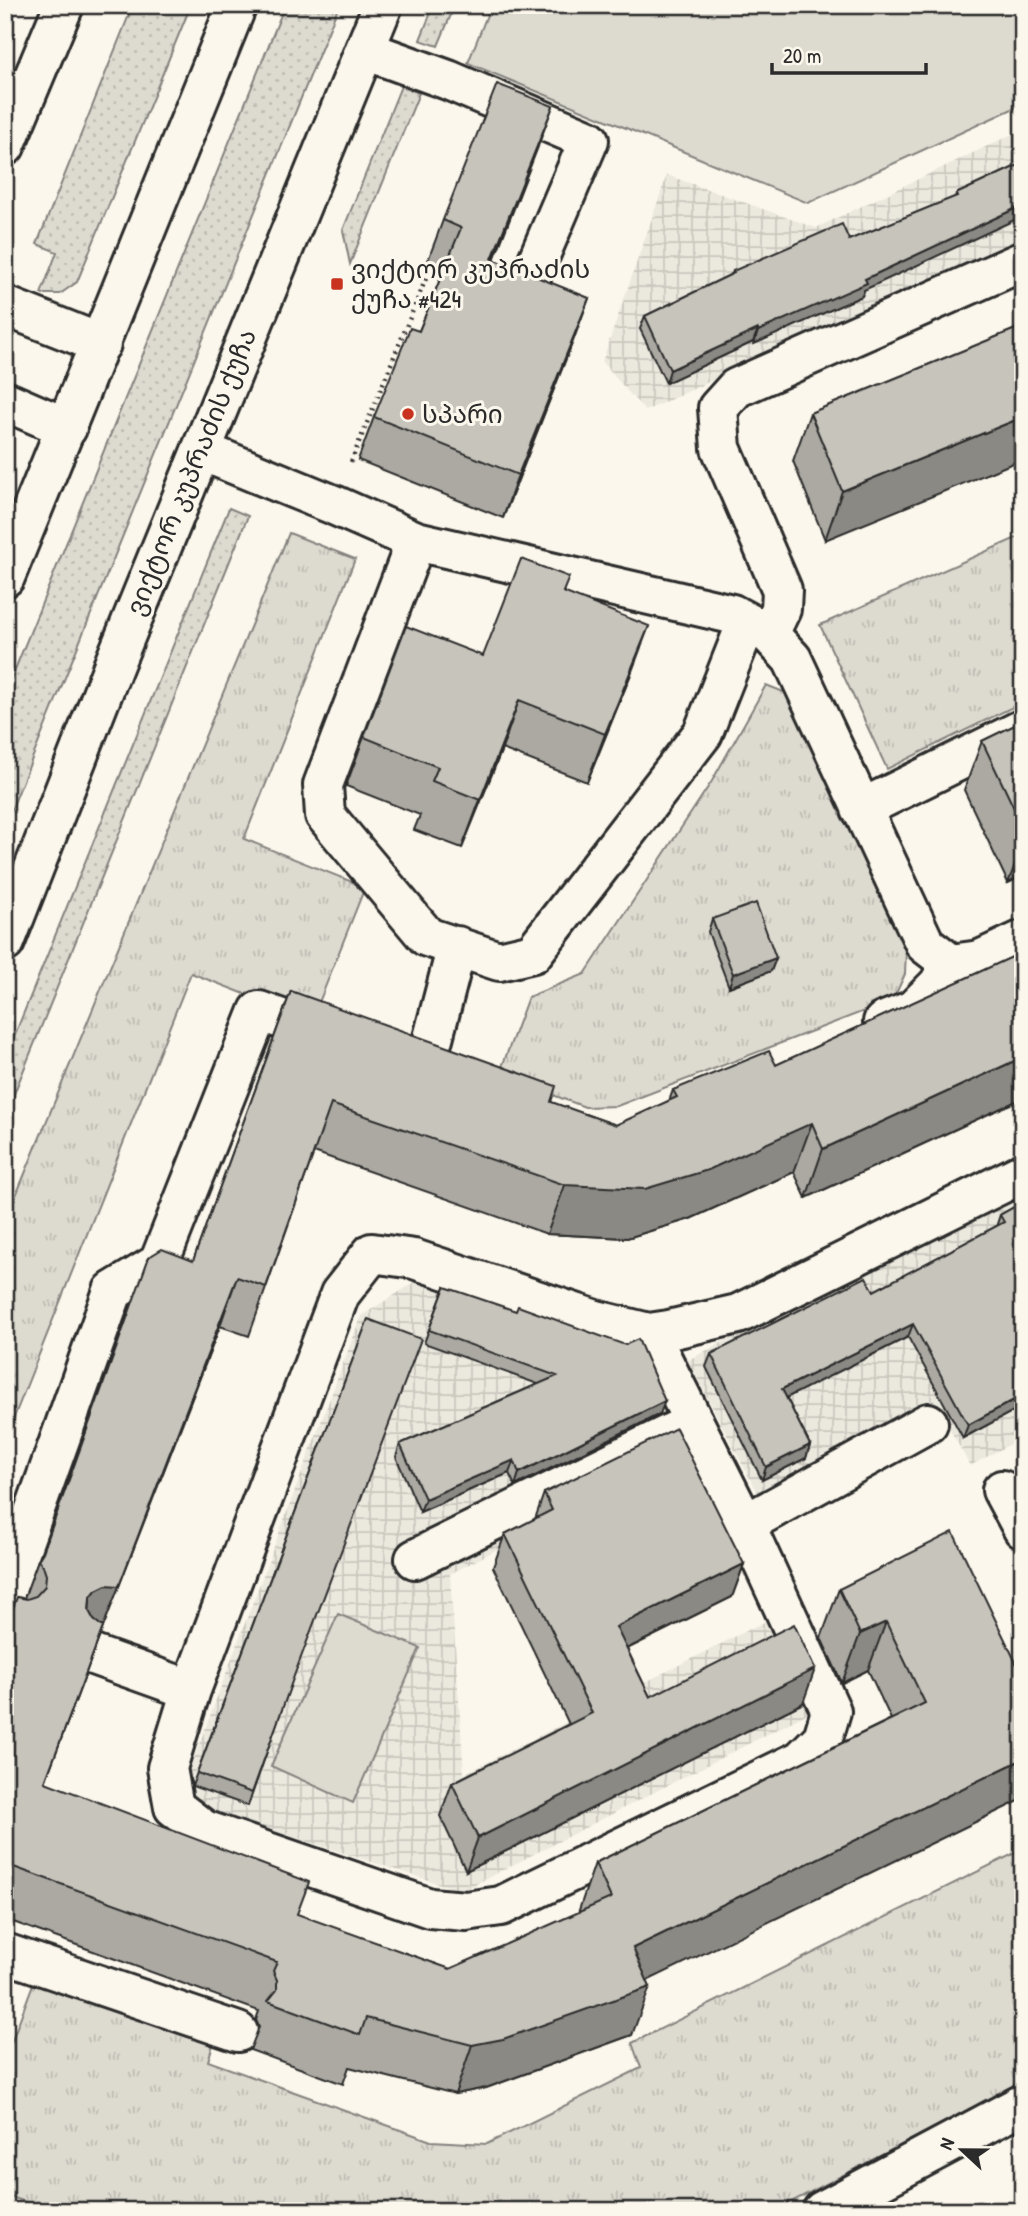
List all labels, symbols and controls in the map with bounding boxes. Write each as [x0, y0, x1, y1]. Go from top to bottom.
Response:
scale bar [772, 32, 926, 76]
text: 20 m [783, 41, 821, 70]
place label: ვიქტორ კუპრაძის ქუჩა #424 [351, 251, 590, 316]
marker: ვიქტორ კუპრაძის ქუჩა #424 [329, 276, 345, 292]
street label: ვიქტორ კუპრაძის ქუჩა [117, 323, 264, 620]
place label: სპარი [422, 396, 503, 431]
marker: სპარი [400, 406, 416, 422]
north arrow [926, 2114, 996, 2184]
text: N [932, 2134, 960, 2153]

